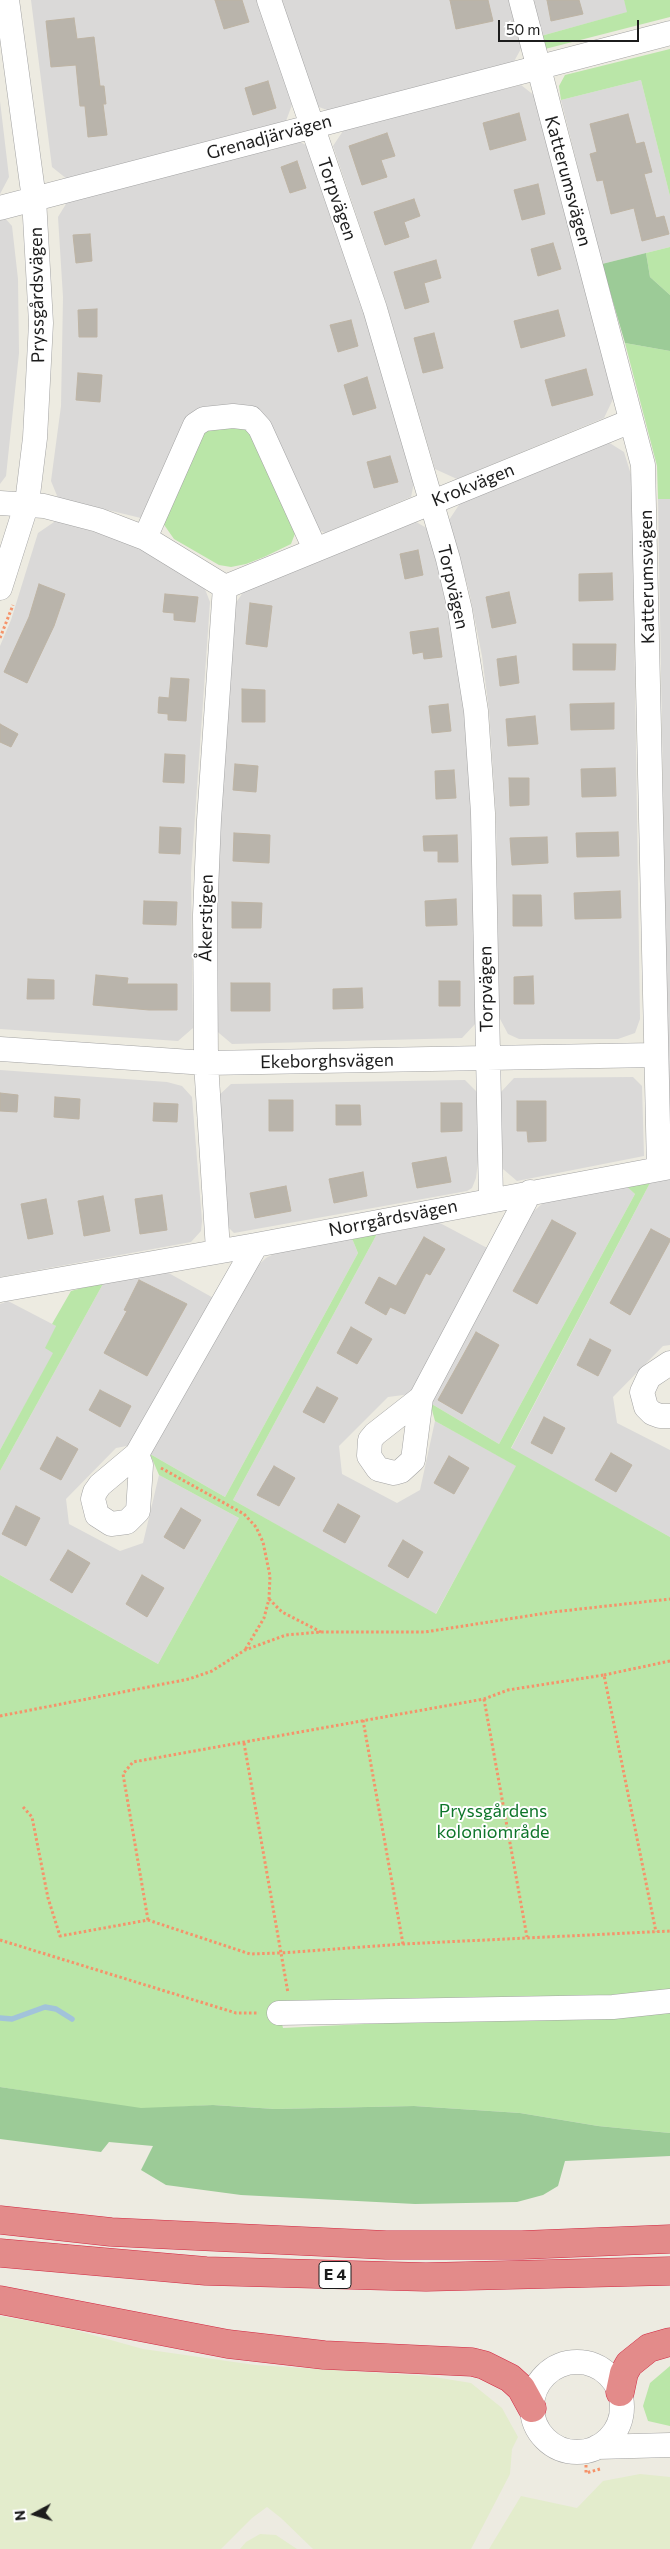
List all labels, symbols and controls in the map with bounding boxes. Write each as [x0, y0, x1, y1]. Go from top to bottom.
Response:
scale bar [500, 10, 641, 42]
text: 50 m [506, 20, 540, 38]
street label: Grenadjärvägen [204, 110, 334, 164]
street label: Katterumsvägen [540, 113, 596, 249]
street label: Torpvägen [313, 155, 361, 243]
street label: Pryssgårdsvägen [25, 227, 49, 363]
street label: Krokvägen [429, 459, 517, 511]
street label: Katterumsvägen [635, 510, 659, 644]
street label: Torpvägen [433, 543, 473, 631]
street label: Åkerstigen [194, 874, 218, 962]
street label: Torpvägen [474, 946, 498, 1032]
street label: Ekeborghsvägen [260, 1049, 394, 1073]
street label: Norrgårdsvägen [327, 1195, 459, 1241]
park label: Pryssgårdens koloniområde [436, 1800, 550, 1842]
road number: E 4 [319, 2262, 351, 2288]
north arrow [10, 2489, 60, 2539]
text: N [11, 2510, 29, 2522]

